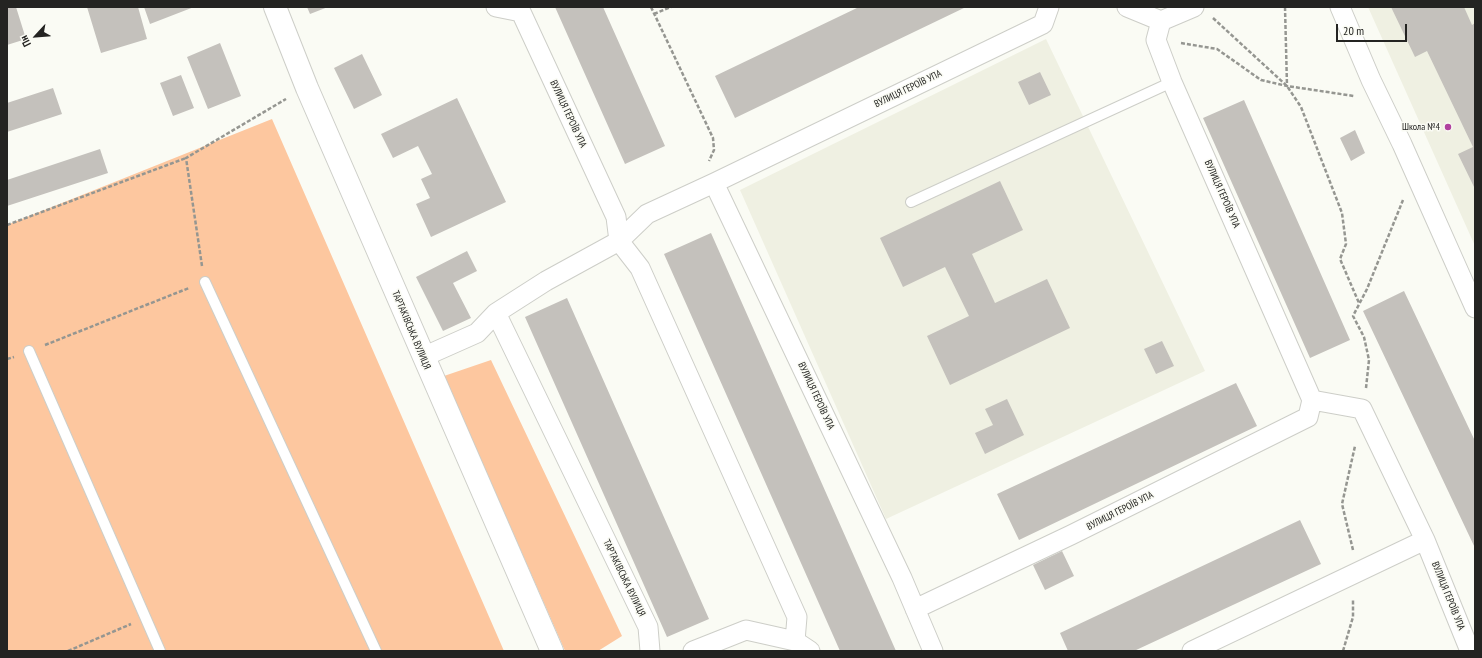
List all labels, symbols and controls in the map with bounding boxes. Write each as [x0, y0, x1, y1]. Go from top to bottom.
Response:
north arrow [16, 16, 56, 56]
scale bar [1338, 16, 1409, 42]
text: 20 m [1343, 23, 1364, 38]
text: Пн [17, 33, 34, 49]
street label: ВУЛИЦЯ ГЕРОЇВ УПА [872, 68, 944, 110]
street label: ВУЛИЦЯ ГЕРОЇВ УПА [547, 78, 589, 150]
place label: Школа №4 [1402, 121, 1440, 133]
marker: Школа №4 [1443, 122, 1453, 132]
street label: ВУЛИЦЯ ГЕРОЇВ УПА [1202, 158, 1242, 230]
street label: ТАРТАКІВСЬКА ВУЛИЦЯ [389, 289, 433, 371]
street label: ВУЛИЦЯ ГЕРОЇВ УПА [795, 360, 837, 432]
street label: ВУЛИЦЯ ГЕРОЇВ УПА [1085, 489, 1155, 533]
street label: ТАРТАКІВСЬКА ВУЛИЦЯ [600, 538, 648, 618]
street label: ВУЛИЦЯ ГЕРОЇВ УПА [1429, 560, 1467, 632]

